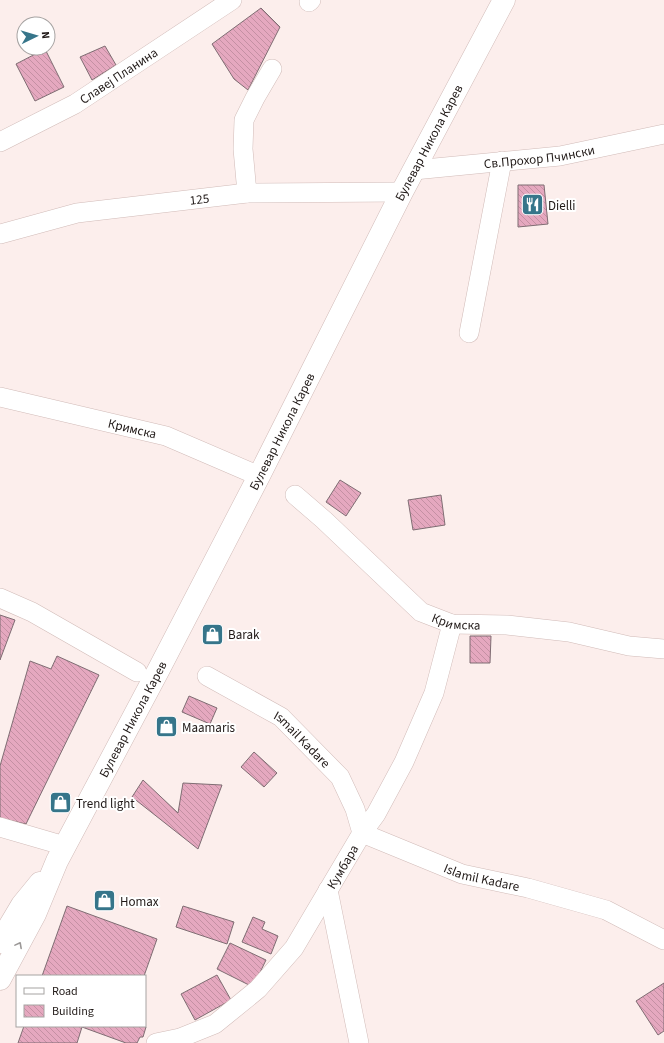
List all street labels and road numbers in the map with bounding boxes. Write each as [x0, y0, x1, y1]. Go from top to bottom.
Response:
street label: Славеј Планина [76, 44, 161, 109]
street label: Булевар Никола Карев [391, 81, 468, 204]
street label: Св.Прохор Пчински [483, 141, 596, 173]
street label: 125 [189, 190, 210, 210]
street label: Булевар Никола Карев [245, 370, 320, 494]
street label: Кримска [106, 415, 158, 443]
street label: Кримска [429, 609, 480, 635]
street label: Булевар Никола Карев [95, 658, 172, 781]
street label: Ismail Kadare [270, 707, 334, 772]
street label: Кумбара [323, 841, 363, 892]
street label: Islamil Kadare [441, 859, 521, 896]

